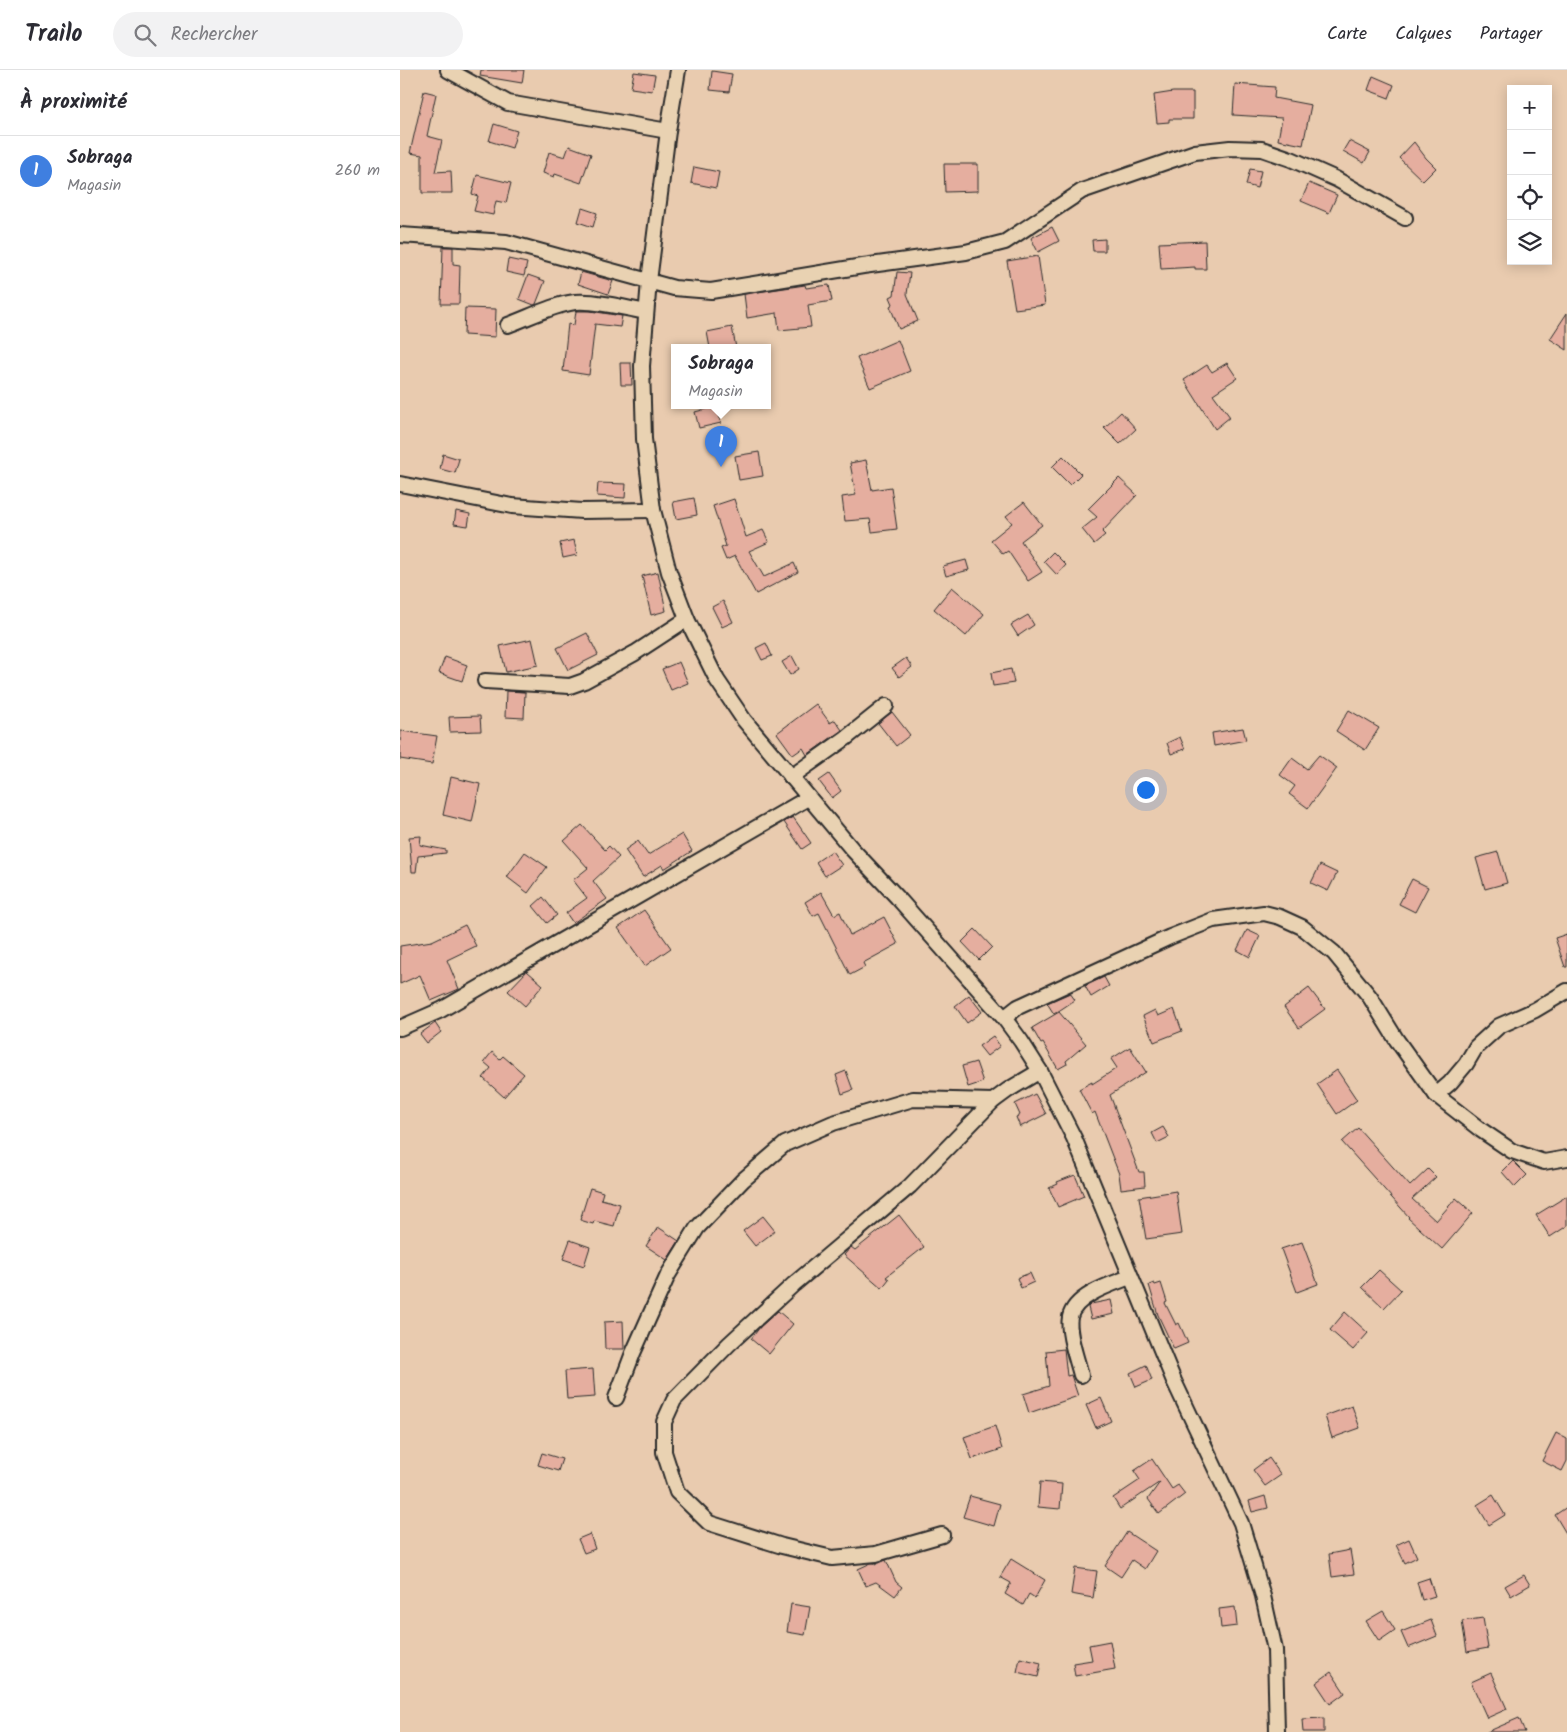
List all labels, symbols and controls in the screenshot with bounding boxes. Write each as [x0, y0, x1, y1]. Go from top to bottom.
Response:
search box [113, 12, 463, 57]
text: Trailo [25, 15, 83, 54]
text: Rechercher [171, 20, 257, 50]
text: Carte [1327, 20, 1367, 49]
text: Calques [1395, 20, 1452, 49]
text: Partager [1480, 20, 1542, 49]
icon: search [131, 21, 159, 49]
map controls [1507, 85, 1552, 265]
button: + [1507, 85, 1552, 130]
text: À proximité [20, 86, 127, 119]
button: − [1507, 130, 1552, 175]
text: Sobraga [67, 143, 132, 173]
text: 1 [34, 158, 38, 183]
text: 260 m [335, 158, 380, 183]
text: Magasin [67, 173, 121, 198]
button: locate [1507, 175, 1552, 220]
button: layers [1507, 220, 1552, 265]
popup [671, 344, 771, 409]
text: Sobraga [688, 349, 754, 379]
text: Magasin [688, 379, 743, 404]
pin: 1 [705, 426, 737, 467]
your location [1133, 777, 1159, 803]

